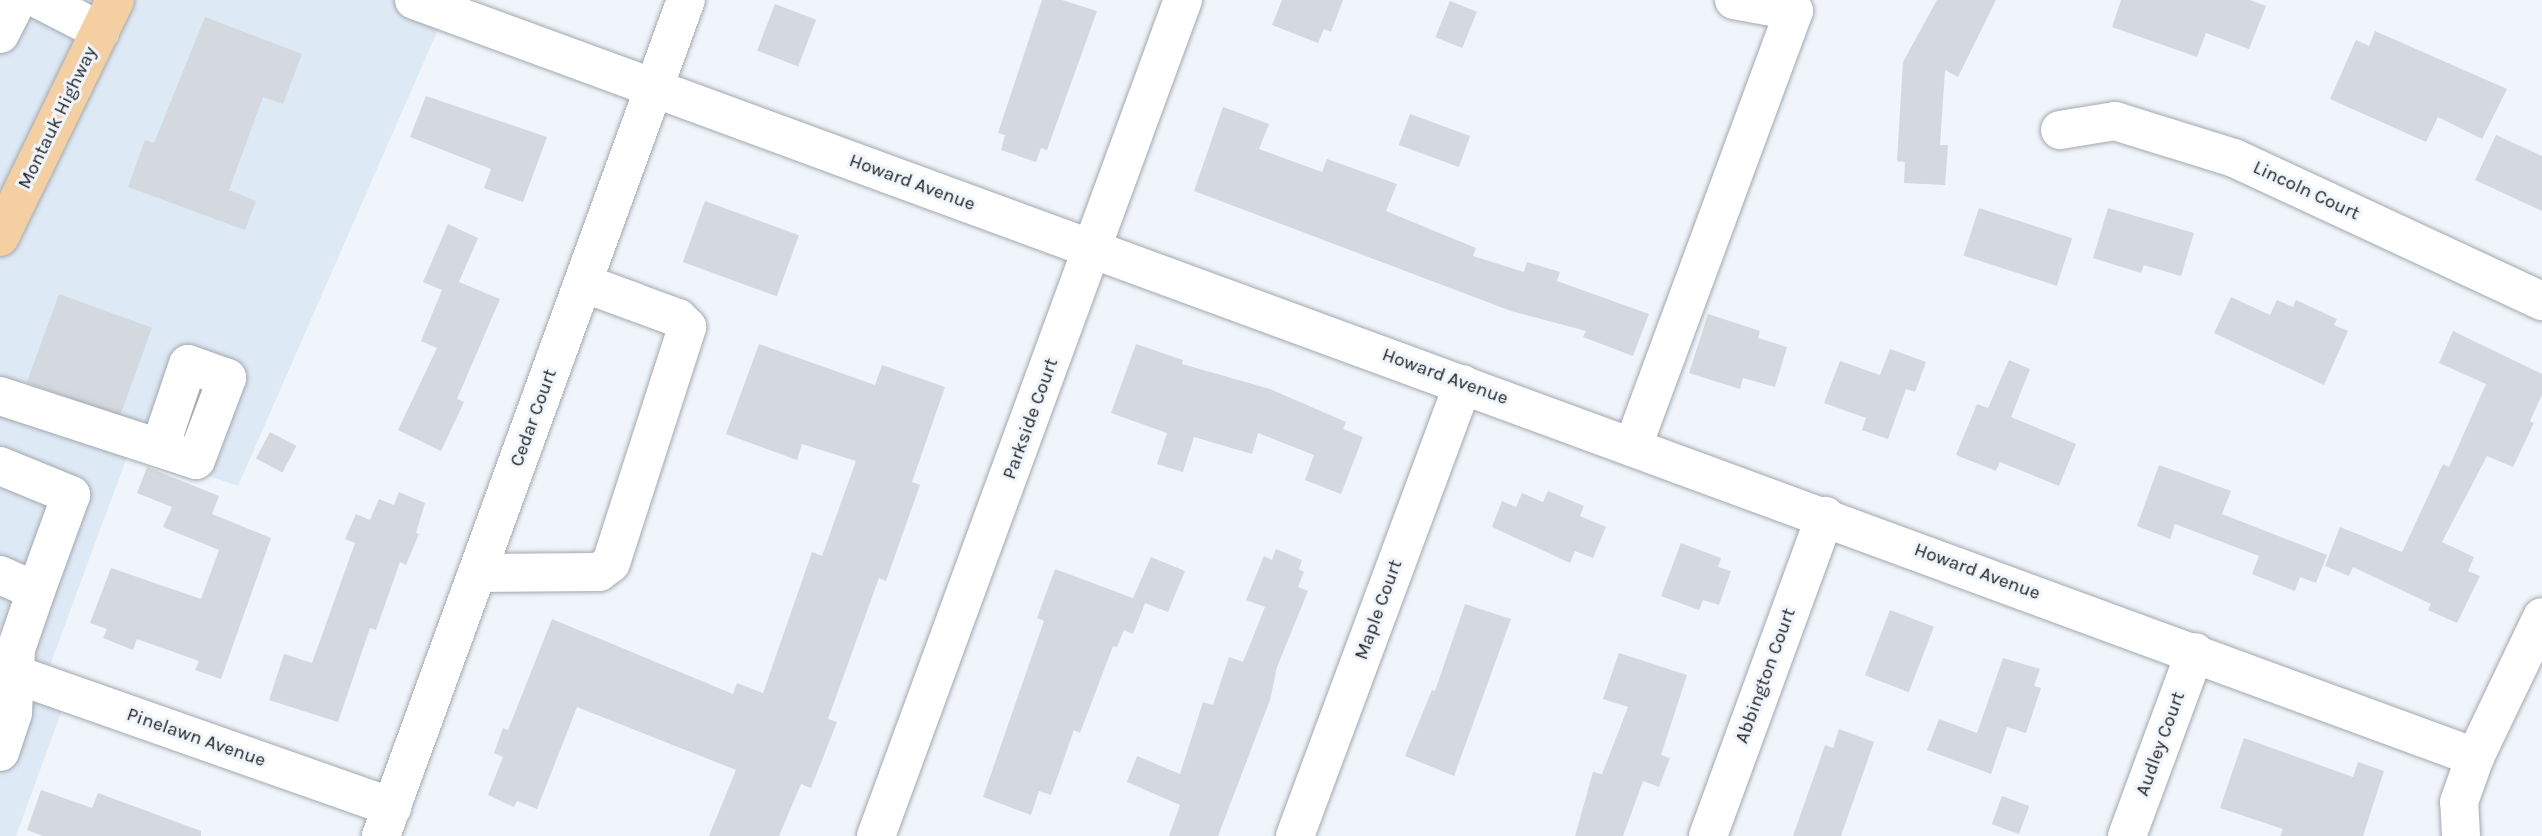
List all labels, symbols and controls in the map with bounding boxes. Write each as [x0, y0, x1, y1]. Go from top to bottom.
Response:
street label: Montauk Highway [14, 43, 102, 193]
street label: Howard Avenue [846, 150, 978, 216]
street label: Lincoln Court [2249, 156, 2363, 226]
street label: Howard Avenue [1379, 344, 1511, 410]
street label: Parkside Court [999, 355, 1063, 483]
street label: Cedar Court [506, 366, 562, 470]
street label: Howard Avenue [1911, 539, 2043, 605]
street label: Maple Court [1350, 557, 1408, 663]
street label: Abbington Court [1731, 605, 1801, 747]
street label: Audley Court [2132, 689, 2190, 799]
street label: Pinelawn Avenue [124, 704, 268, 772]

